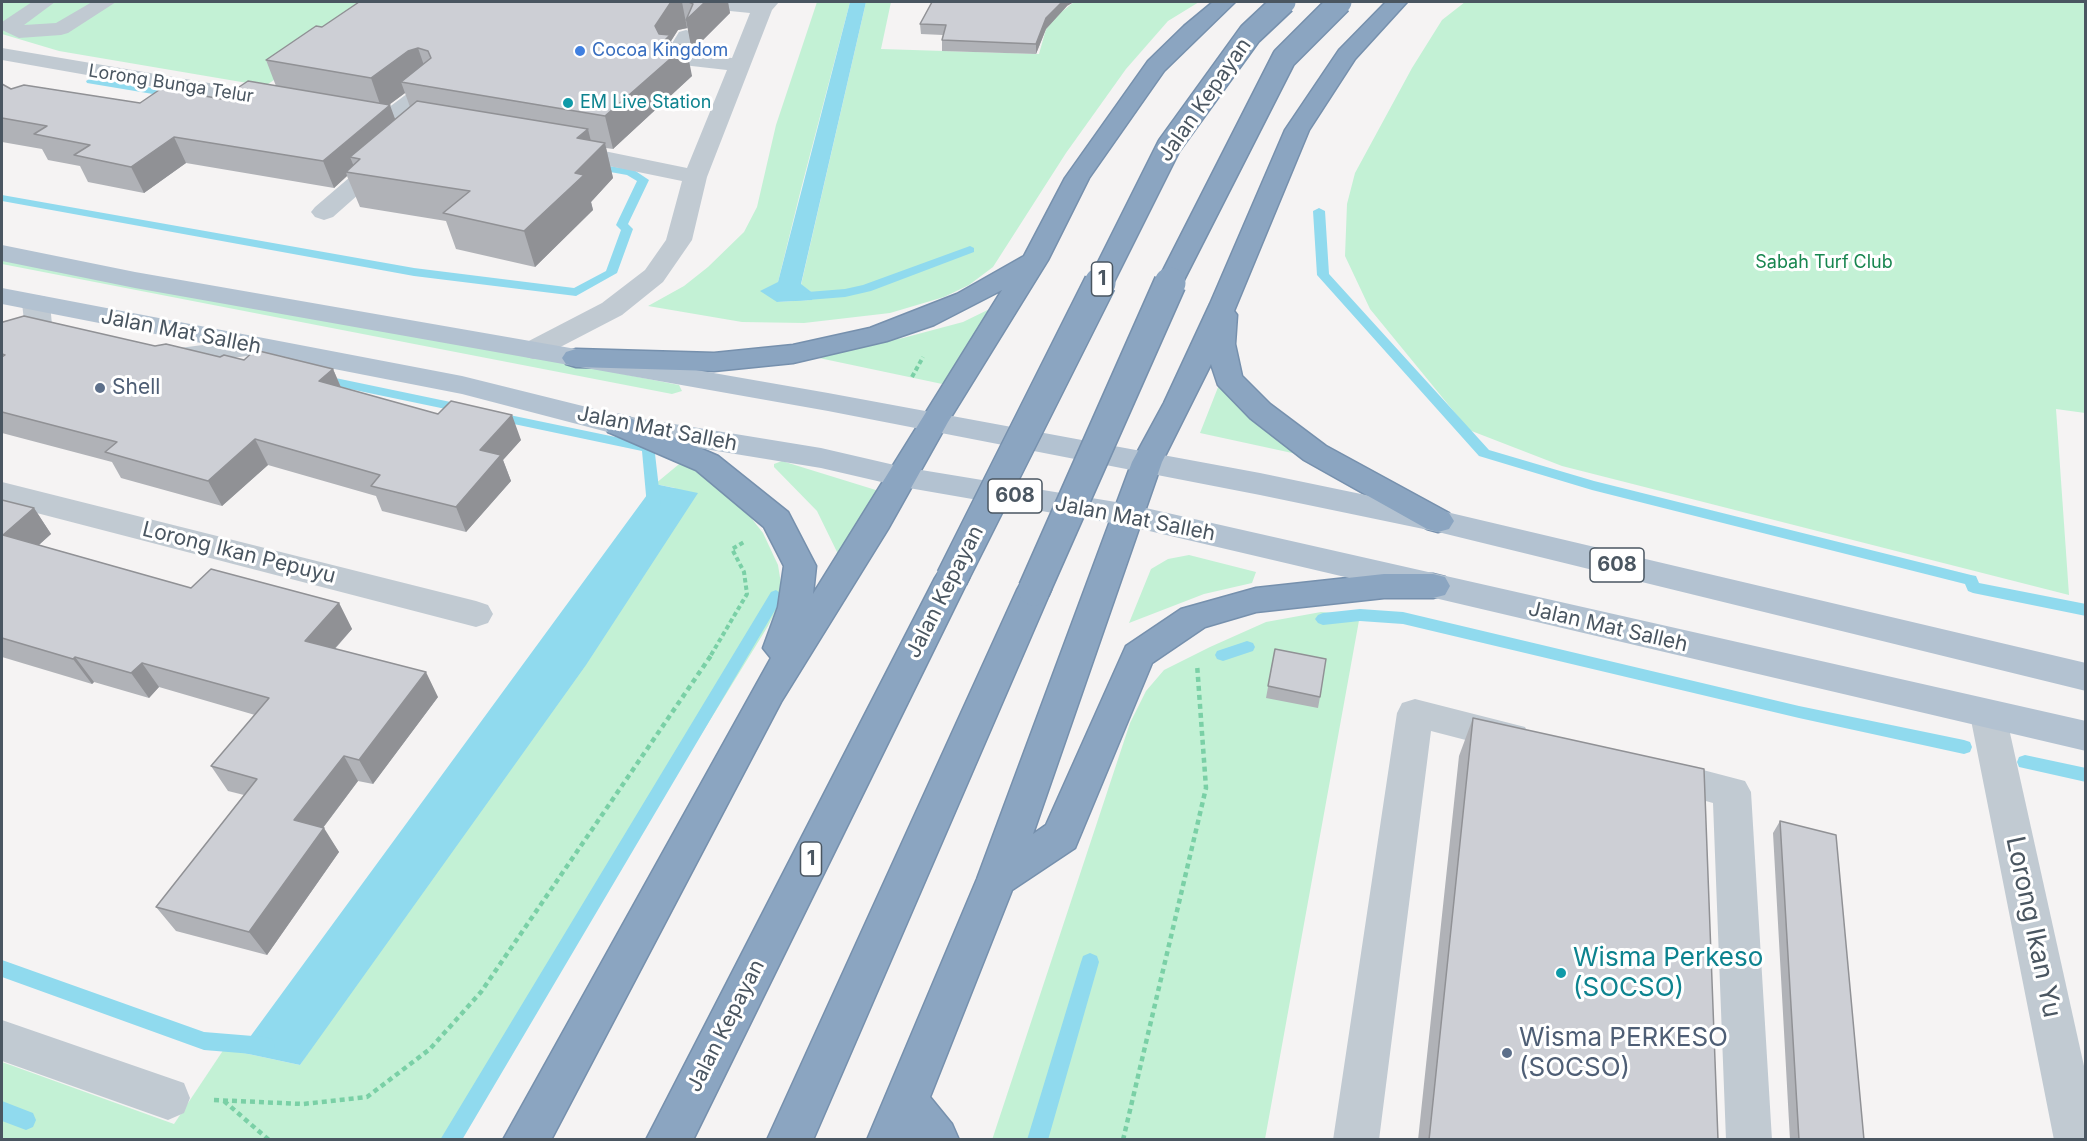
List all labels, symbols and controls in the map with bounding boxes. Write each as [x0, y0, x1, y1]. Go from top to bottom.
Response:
street label: Jalan Kepayan [1153, 33, 1257, 167]
place label: Cocoa Kingdom [592, 40, 728, 62]
marker: Cocoa Kingdom [573, 44, 587, 58]
street label: Lorong Bunga Telur [87, 60, 255, 108]
place label: EM Live Station [580, 92, 711, 114]
marker: EM Live Station [561, 96, 575, 110]
park label: Sabah Turf Club [1755, 252, 1893, 274]
road number: 1 [1092, 262, 1112, 296]
street label: Jalan Mat Salleh [99, 304, 263, 360]
place label: Shell [112, 375, 160, 401]
marker: Shell [93, 381, 107, 395]
street label: Jalan Mat Salleh [575, 401, 739, 457]
road number: 608 [988, 479, 1042, 513]
street label: Jalan Mat Salleh [1053, 491, 1217, 547]
street label: Lorong Ikan Pepuyu [140, 517, 338, 589]
street label: Jalan Kepayan [901, 522, 989, 662]
road number: 608 [1590, 548, 1644, 582]
street label: Jalan Mat Salleh [1526, 596, 1690, 658]
street label: Lorong Ikan Yu [1999, 834, 2067, 1020]
road number: 1 [800, 842, 822, 876]
place label: Wisma Perkeso (SOCSO) [1573, 942, 1763, 1004]
street label: Jalan Kepayan [682, 956, 770, 1096]
marker: Wisma Perkeso (SOCSO) [1554, 966, 1568, 980]
place label: Wisma PERKESO (SOCSO) [1519, 1022, 1728, 1084]
marker: Wisma PERKESO (SOCSO) [1500, 1046, 1514, 1060]

